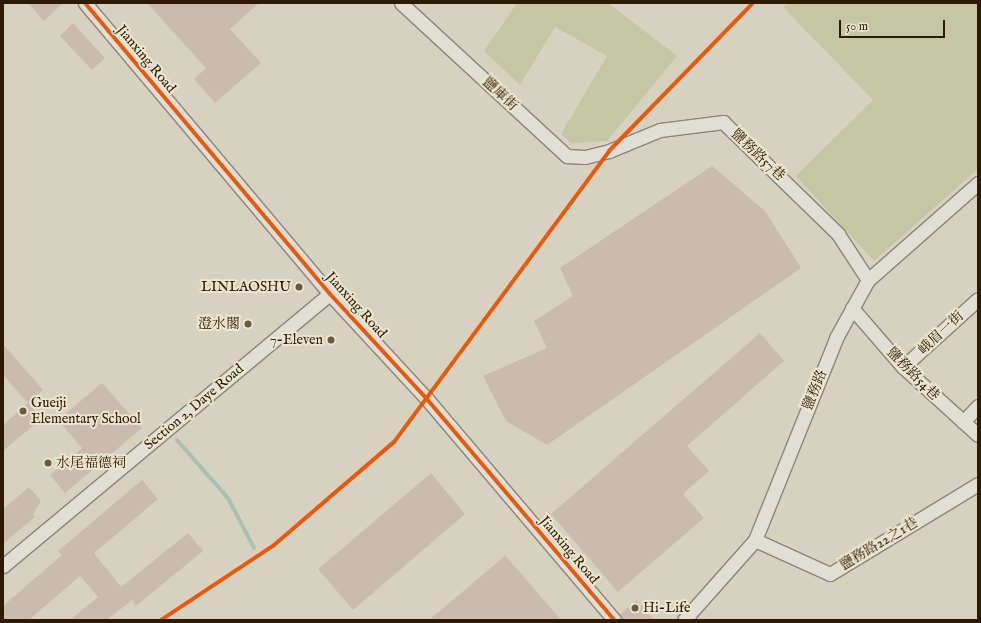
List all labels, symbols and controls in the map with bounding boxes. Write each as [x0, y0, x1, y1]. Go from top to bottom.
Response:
scale bar [841, 12, 947, 38]
text: 50 m [846, 19, 868, 34]
street label: Jianxing Road [113, 22, 179, 96]
street label: 鹽庫街 [479, 74, 521, 114]
street label: 鹽務路57巷 [728, 126, 788, 184]
street label: Jianxing Road [322, 268, 390, 342]
place label: LINLAOSHU [201, 279, 291, 295]
marker: LINLAOSHU [294, 282, 304, 292]
street label: 峨眉一街 [915, 308, 967, 358]
place label: 澄水閣 [198, 316, 240, 332]
marker: 澄水閣 [243, 319, 253, 329]
place label: 7-Eleven [270, 332, 323, 348]
marker: 7-Eleven [326, 335, 336, 345]
street label: 鹽務路54巷 [883, 344, 943, 404]
street label: Section 2, Daye Road [141, 361, 247, 453]
street label: 鹽務路 [799, 367, 831, 413]
place label: Gueiji Elementary School [31, 395, 141, 428]
marker: Gueiji Elementary School [18, 406, 28, 416]
place label: 水尾福德祠 [56, 455, 126, 471]
marker: 水尾福德祠 [43, 458, 53, 468]
street label: Jianxing Road [536, 513, 602, 587]
street label: 鹽務路22之1巷 [837, 514, 921, 574]
place label: Hi-Life [643, 600, 690, 616]
marker: Hi-Life [630, 603, 640, 613]

